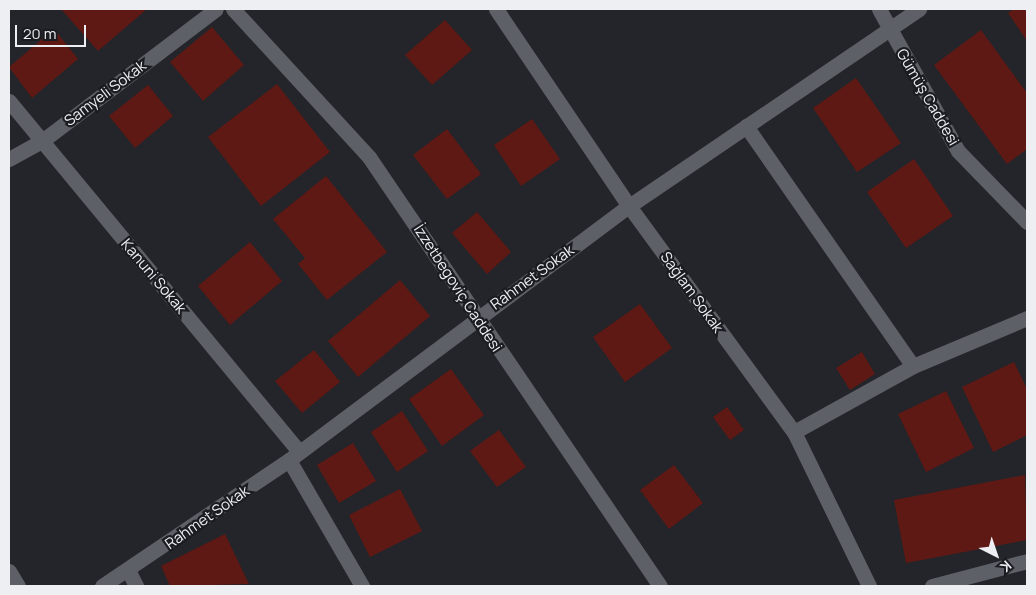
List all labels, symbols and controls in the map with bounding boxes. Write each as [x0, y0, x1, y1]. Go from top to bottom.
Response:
scale bar [18, 15, 89, 47]
text: 20 m [23, 23, 56, 44]
street label: Gümüş Caddesi [893, 45, 963, 149]
street label: Samyeli Sokak [61, 56, 149, 130]
street label: İzzetbegoviç Caddesi [410, 221, 506, 355]
street label: Kanuni Sokak [118, 235, 190, 317]
street label: Rahmet Sokak [487, 241, 577, 313]
street label: Sağlam Sokak [657, 248, 727, 336]
street label: Rahmet Sokak [162, 481, 252, 553]
north arrow [971, 530, 1021, 580]
text: K [997, 557, 1016, 577]

